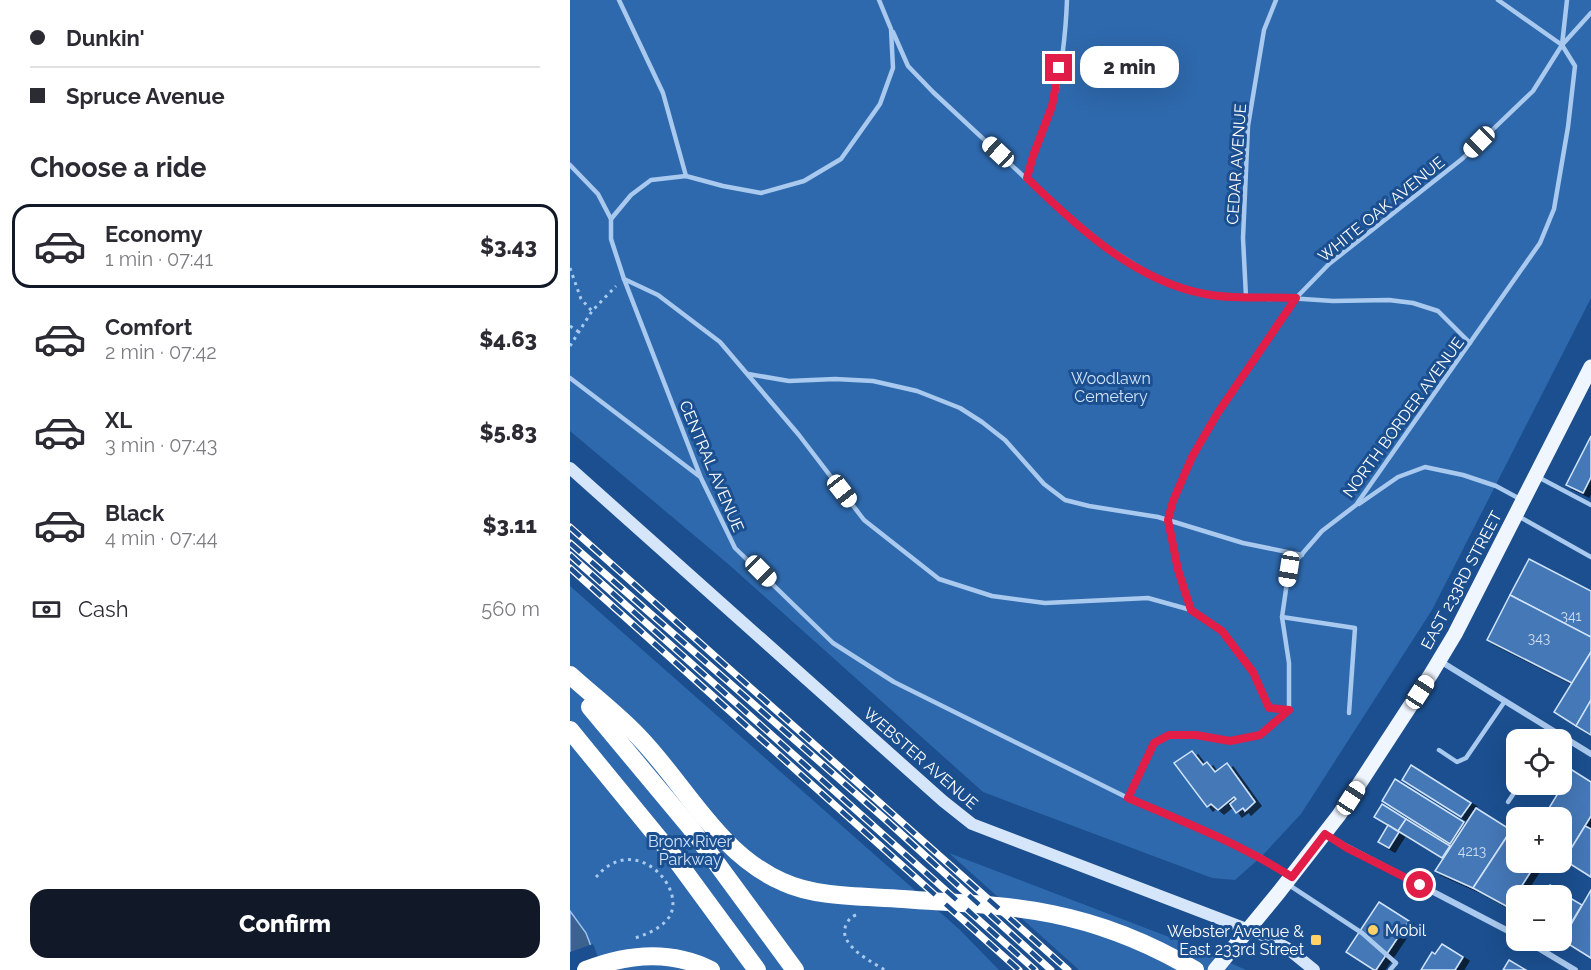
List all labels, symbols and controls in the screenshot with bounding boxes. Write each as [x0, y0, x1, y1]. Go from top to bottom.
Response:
text: Dunkin' [66, 25, 145, 51]
callout: 2 min [1080, 47, 1179, 89]
route end [1045, 54, 1072, 81]
text: 2 min [1103, 55, 1156, 79]
text: Spruce Avenue [66, 83, 225, 109]
street label: CEDAR AVENUE [1223, 103, 1250, 225]
car [1460, 123, 1498, 161]
car [979, 133, 1017, 171]
text: Choose a ride [30, 152, 206, 183]
street label: WHITE OAK AVENUE [1314, 152, 1448, 266]
icon: car [33, 219, 87, 273]
text: Economy [105, 221, 203, 247]
text: $3.43 [480, 233, 537, 259]
text: 1 min · 07:41 [105, 247, 213, 271]
icon: car [33, 312, 87, 366]
text: Comfort [105, 314, 192, 340]
text: $4.63 [479, 326, 537, 352]
street label: NORTH BORDER AVENUE [1339, 333, 1468, 501]
text: 2 min · 07:42 [105, 340, 217, 364]
park label: Woodlawn Cemetery [1071, 369, 1151, 406]
street label: CENTRAL AVENUE [675, 398, 748, 535]
icon: car [33, 405, 87, 459]
text: XL [105, 407, 132, 433]
text: $5.83 [479, 419, 537, 445]
text: 3 min · 07:43 [105, 433, 217, 457]
car [824, 471, 860, 511]
icon: car [33, 498, 87, 552]
text: Black [105, 500, 164, 526]
street label: EAST 233RD STREET [1417, 508, 1506, 653]
text: $3.11 [483, 512, 537, 538]
text: 4 min · 07:44 [105, 526, 218, 550]
car [1277, 550, 1301, 588]
car [742, 552, 780, 590]
icon: cash [30, 593, 63, 626]
text: Cash [78, 596, 129, 622]
text: 560 m [481, 597, 540, 621]
house number: 341 [1560, 608, 1582, 624]
house number: 343 [1528, 630, 1550, 646]
car [1403, 672, 1437, 712]
street label: WEBSTER AVENUE [860, 704, 982, 813]
map controls [1506, 729, 1572, 951]
button: locate [1506, 729, 1572, 795]
car [1334, 778, 1368, 818]
button: + [1506, 807, 1572, 873]
park label: Bronx River Parkway [648, 832, 732, 869]
house number: 4213 [1458, 843, 1486, 859]
route start [1406, 871, 1433, 898]
button: − [1506, 885, 1572, 951]
button: Confirm [30, 889, 540, 958]
place label: Mobil [1385, 921, 1427, 940]
place label: Webster Avenue & East 233rd Street [1167, 922, 1305, 959]
marker: Mobil [1366, 923, 1380, 937]
marker: Webster Avenue & East 233rd Street [1309, 933, 1323, 947]

